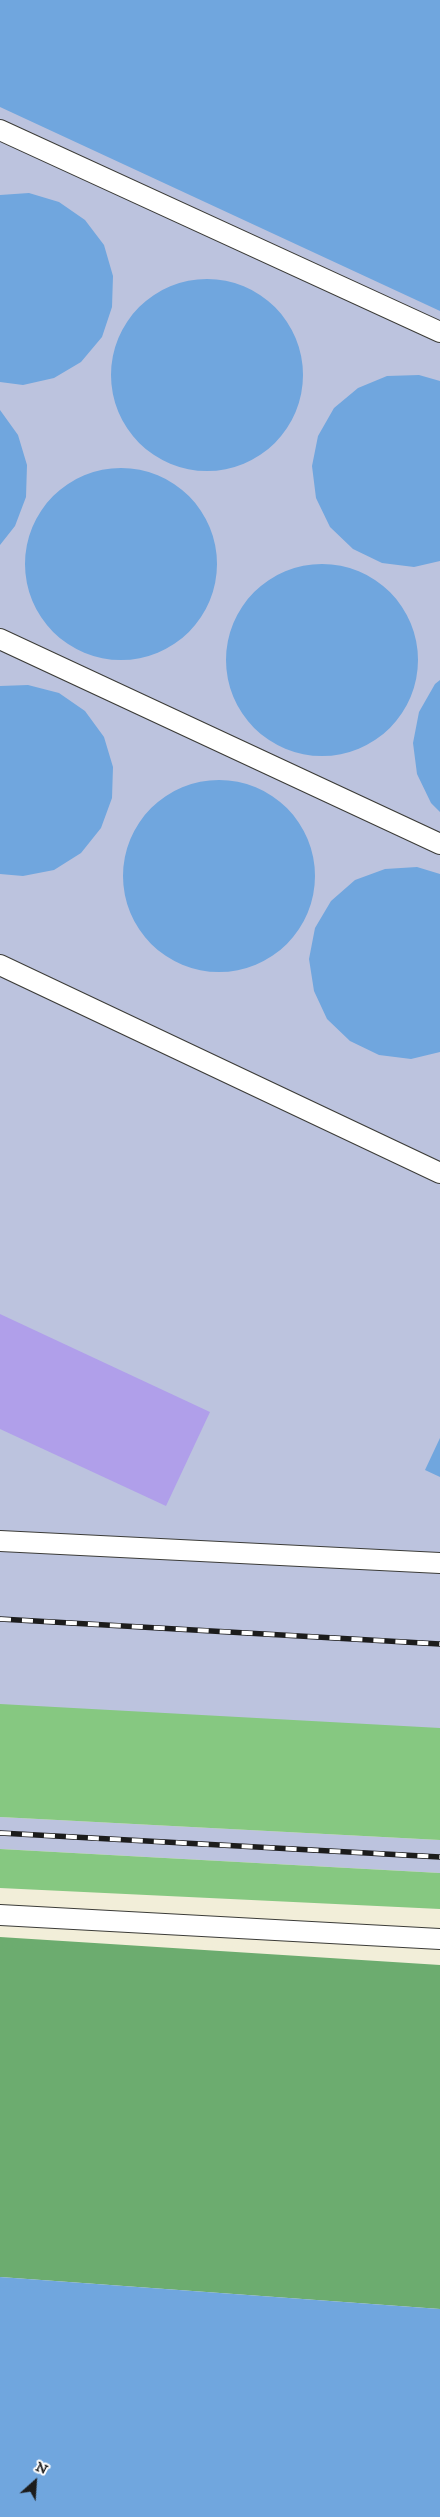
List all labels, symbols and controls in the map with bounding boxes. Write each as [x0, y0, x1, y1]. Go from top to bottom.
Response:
north arrow [10, 2457, 60, 2507]
text: N [32, 2458, 51, 2479]

